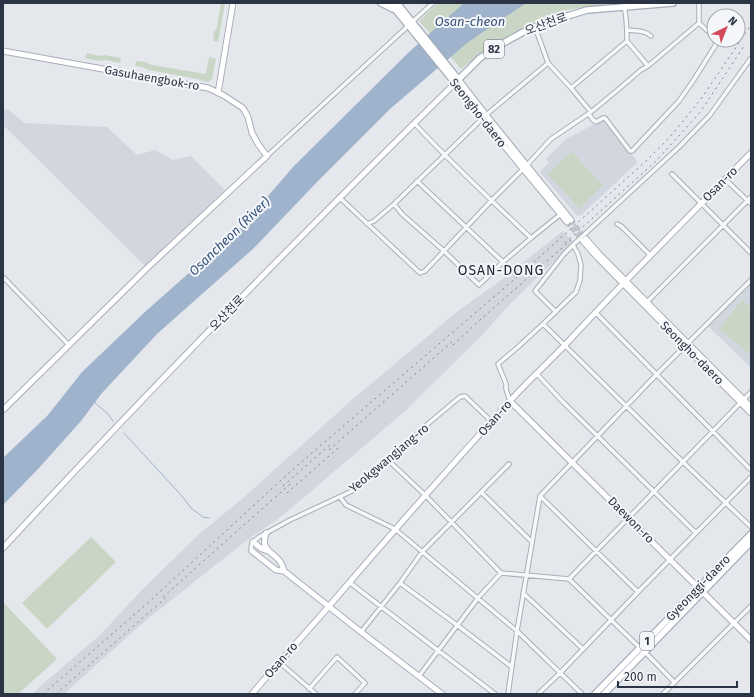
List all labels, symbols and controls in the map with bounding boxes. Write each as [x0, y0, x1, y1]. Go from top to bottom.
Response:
north arrow [706, 8, 746, 48]
street label: 오산천로 [523, 10, 569, 38]
water label: Osan-cheon [435, 14, 505, 29]
text: N [725, 14, 740, 28]
road number: 82 [484, 40, 504, 58]
street label: Gasuhaengbok-ro [104, 63, 200, 93]
street label: Seongho-daero [447, 76, 509, 150]
street label: Osan-ro [700, 164, 740, 204]
water label: Osancheon (River) [186, 194, 273, 279]
district label: OSAN-DONG [458, 262, 544, 279]
street label: 오산천로 [207, 292, 247, 334]
street label: Seongho-daero [657, 318, 727, 388]
street label: Osan-ro [475, 397, 515, 439]
street label: Yeokgwangjang-ro [347, 421, 431, 495]
street label: Daewon-ro [605, 494, 657, 546]
street label: Gyeonggi-daero [663, 552, 733, 624]
road number: 1 [640, 632, 654, 650]
street label: Osan-ro [261, 639, 301, 681]
scale bar [618, 663, 737, 689]
text: 200 m [624, 670, 657, 684]

